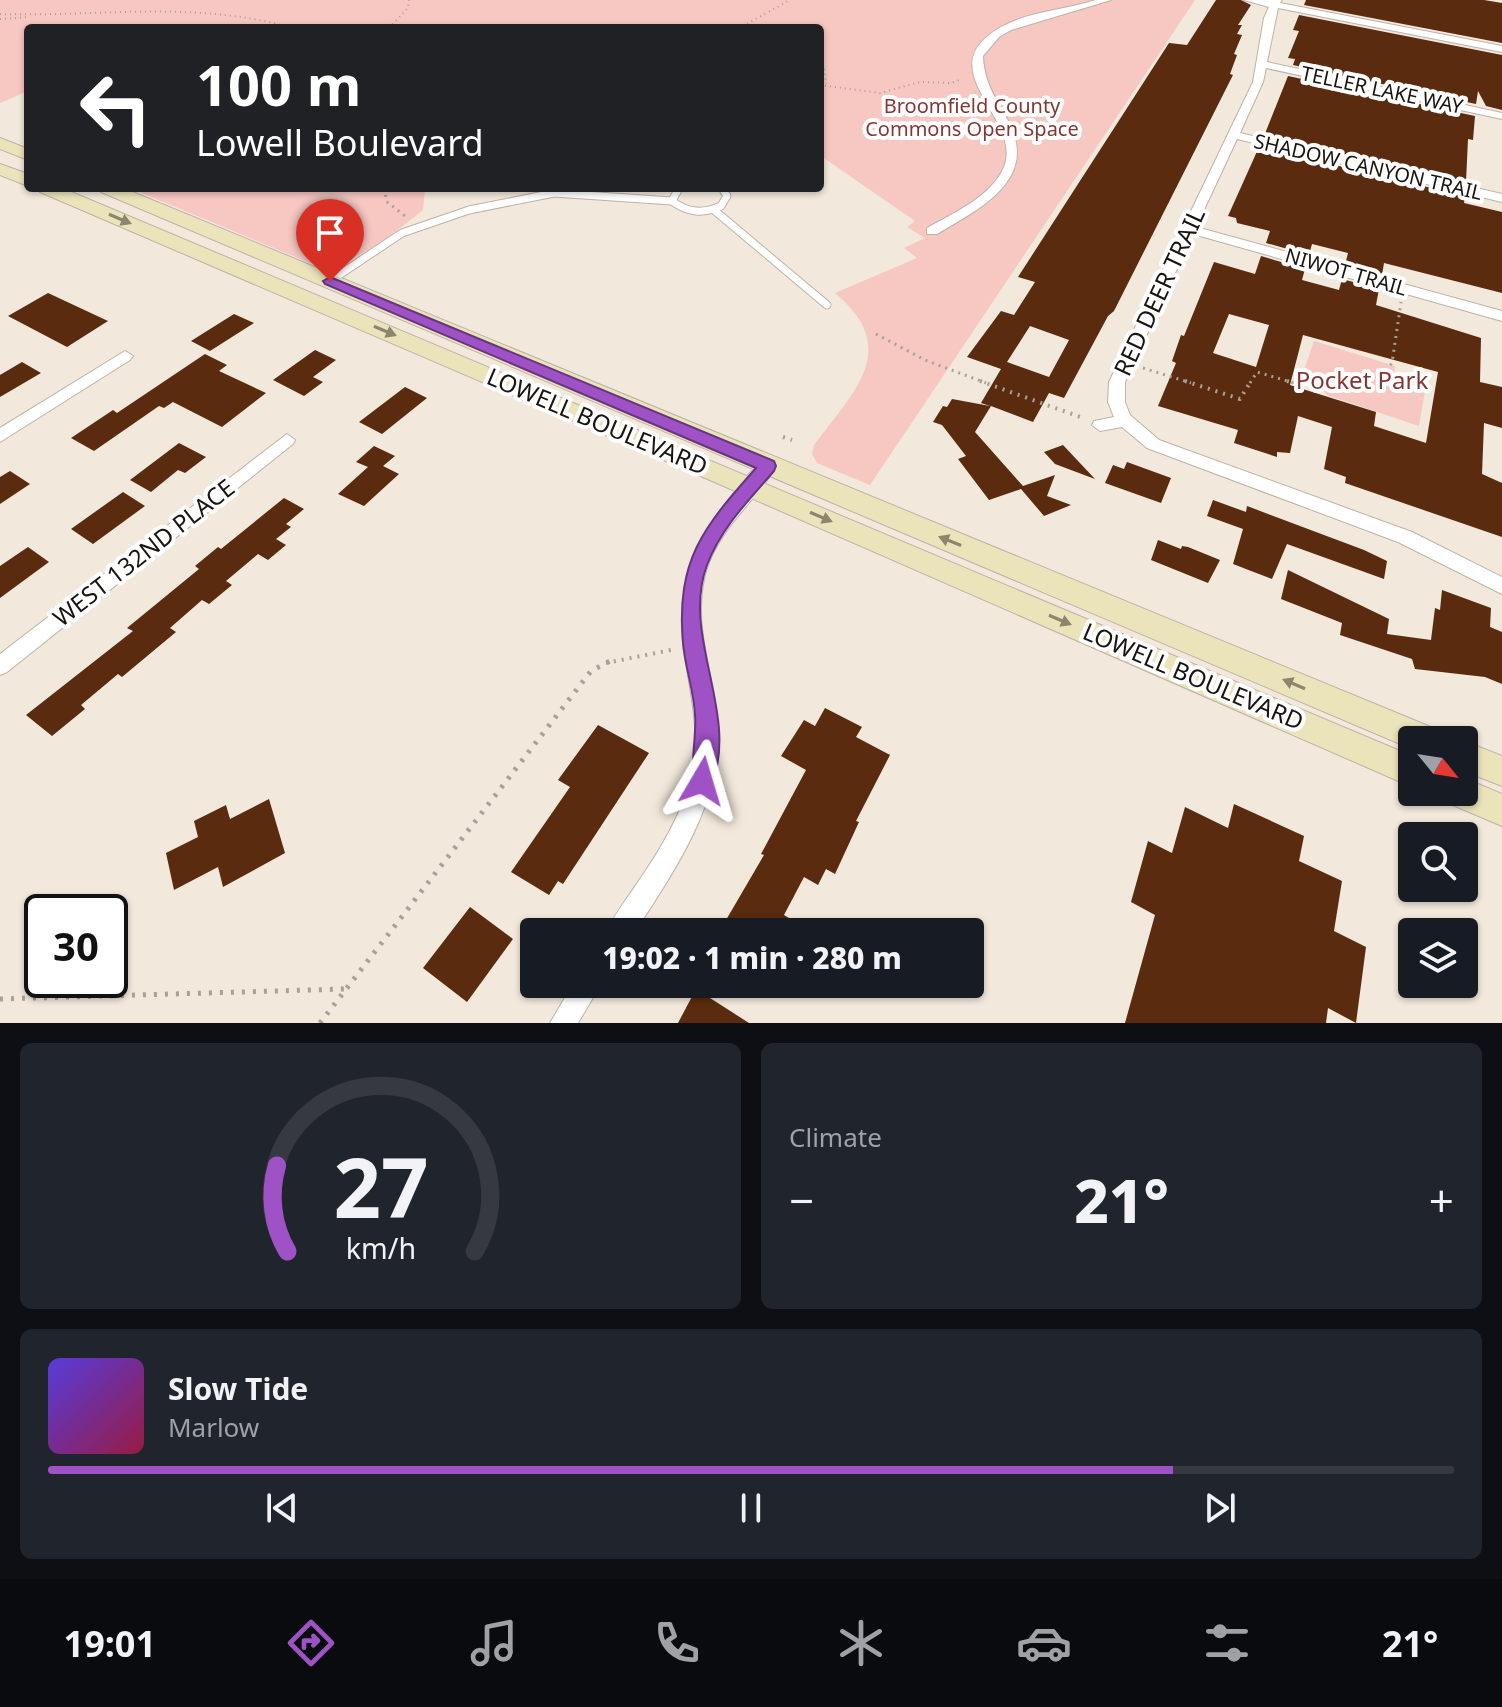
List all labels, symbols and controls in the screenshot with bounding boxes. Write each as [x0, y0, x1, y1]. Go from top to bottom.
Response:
text: 100 m [196, 46, 361, 122]
icon: left [64, 56, 168, 160]
street label: TELLER LAKE WAY [1299, 59, 1466, 120]
park label: Broomfield County Commons Open Space [865, 92, 1079, 142]
text: Lowell Boulevard [196, 118, 484, 167]
street label: SHADOW CANYON TRAIL [1251, 127, 1485, 206]
pin [296, 199, 364, 281]
street label: RED DEER TRAIL [1105, 202, 1212, 381]
icon: arrive [308, 211, 352, 255]
one-way arrow [108, 213, 132, 226]
street label: NIWOT TRAIL [1282, 241, 1410, 302]
one-way arrow [373, 325, 397, 338]
street label: LOWELL BOULEVARD [482, 359, 713, 482]
park label: Pocket Park [1296, 363, 1428, 396]
street label: WEST 132ND PLACE [45, 470, 241, 633]
one-way arrow [809, 510, 833, 523]
one-way arrow [938, 535, 962, 548]
one-way arrow [1048, 613, 1072, 626]
street label: LOWELL BOULEVARD [1078, 614, 1309, 737]
one-way arrow [1282, 678, 1305, 691]
north arrow [1398, 726, 1478, 806]
map controls [1398, 726, 1478, 998]
position arrow [660, 739, 744, 823]
button: search [1398, 822, 1478, 902]
speed limit sign: 30 [24, 894, 128, 998]
button: layers [1398, 918, 1478, 998]
text: 19:02 · 1 min · 280 m [602, 937, 902, 978]
text: Climate [789, 1119, 882, 1155]
text: 27 [333, 1129, 428, 1242]
text: 21° [1074, 1159, 1169, 1241]
text: − [789, 1170, 814, 1230]
text: + [1429, 1170, 1454, 1230]
text: km/h [345, 1228, 416, 1267]
text: Slow Tide [168, 1368, 308, 1409]
text: Marlow [168, 1409, 259, 1445]
icon: previous [260, 1486, 304, 1530]
icon: pause [729, 1486, 773, 1530]
icon: next [1198, 1486, 1242, 1530]
icon: directions [283, 1615, 339, 1671]
icon: music [466, 1615, 522, 1671]
icon: phone [649, 1615, 705, 1671]
icon: climate [833, 1615, 889, 1671]
icon: car [1016, 1615, 1072, 1671]
icon: filters [1199, 1615, 1255, 1671]
text: 19:01 [64, 1619, 156, 1668]
text: 21° [1382, 1619, 1438, 1668]

